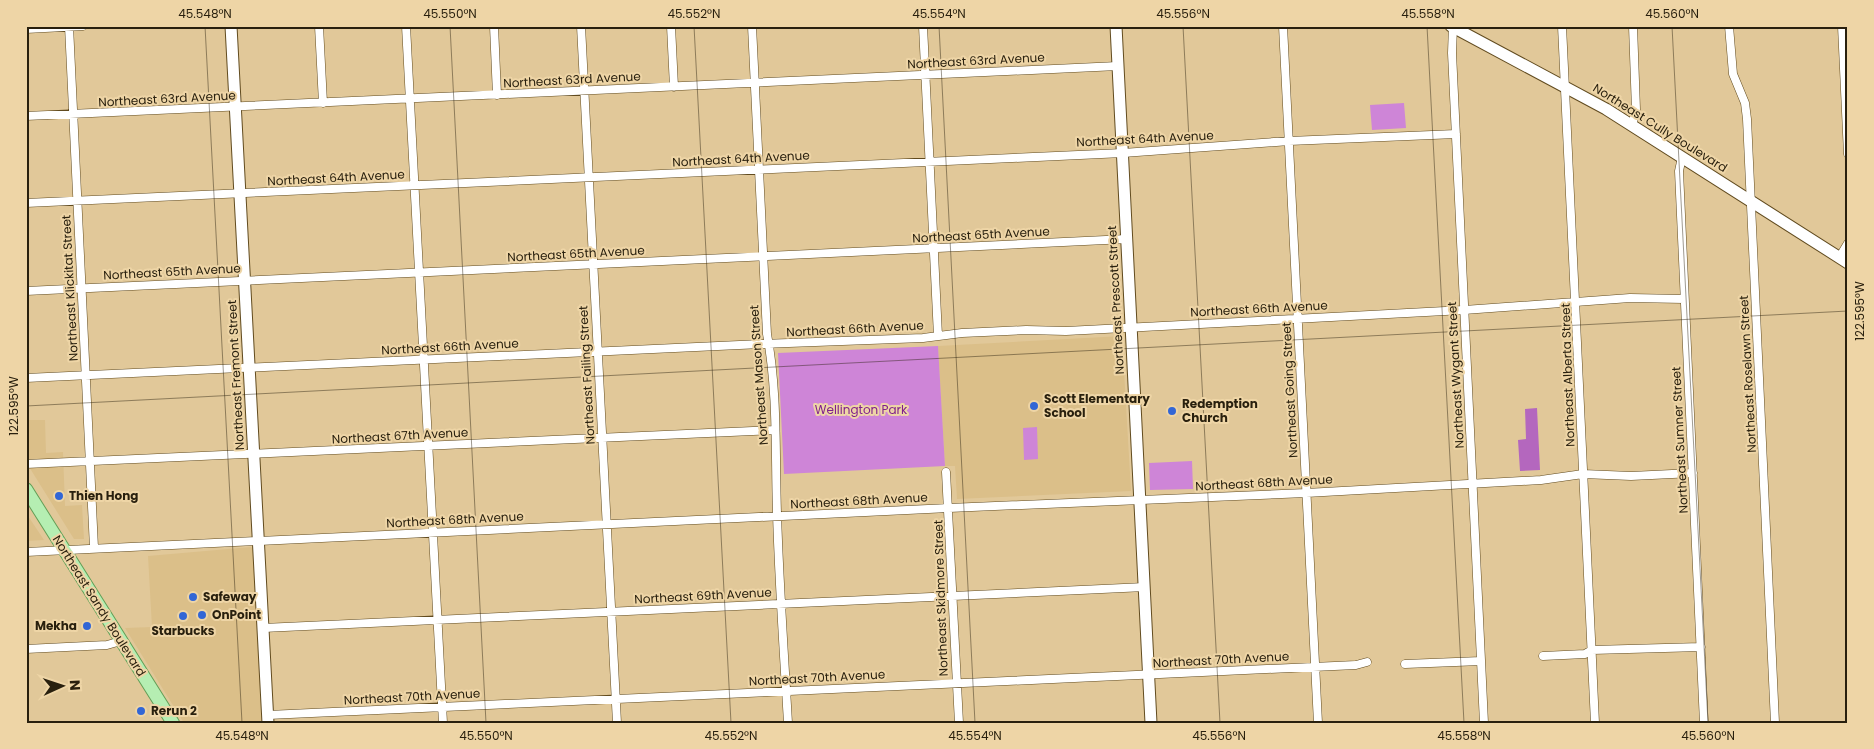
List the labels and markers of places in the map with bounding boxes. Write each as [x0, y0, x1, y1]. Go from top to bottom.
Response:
place label: Scott Elementary School [1044, 390, 1150, 421]
place label: Redemption Church [1182, 395, 1258, 426]
marker: Scott Elementary School [1028, 400, 1040, 412]
marker: Redemption Church [1166, 405, 1178, 417]
place label: Thien Hong [69, 487, 138, 504]
marker: Thien Hong [53, 490, 65, 502]
place label: Safeway [203, 588, 257, 605]
marker: Safeway [187, 591, 199, 603]
place label: OnPoint [212, 606, 261, 623]
marker: OnPoint [196, 609, 208, 621]
marker: Starbucks [177, 610, 189, 622]
place label: Mekha [35, 617, 77, 634]
marker: Mekha [81, 620, 93, 632]
place label: Starbucks [151, 622, 215, 639]
place label: Rerun 2 [151, 702, 197, 719]
marker: Rerun 2 [135, 705, 147, 717]

